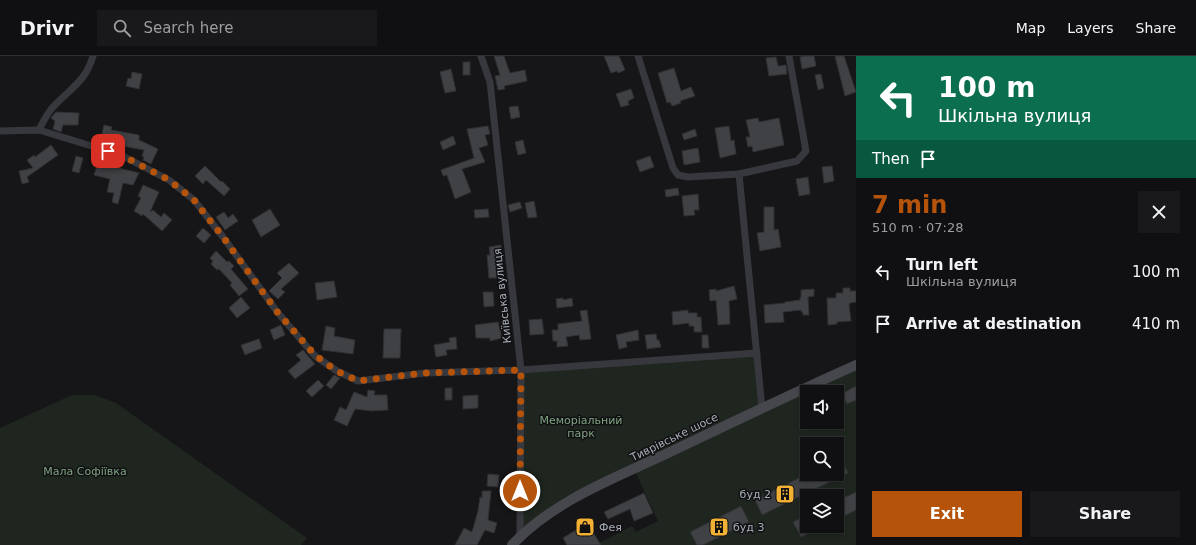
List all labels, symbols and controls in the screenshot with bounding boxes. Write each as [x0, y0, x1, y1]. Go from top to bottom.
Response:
search box [97, 10, 377, 46]
text: Drivr [20, 17, 73, 39]
icon: search [111, 17, 133, 39]
text: Search here [143, 19, 234, 37]
text: Map [1016, 20, 1045, 36]
text: Layers [1067, 20, 1114, 36]
text: Share [1136, 20, 1176, 36]
text: 100 m [938, 71, 1035, 104]
icon: left [872, 72, 924, 124]
text: Шкільна вулиця [938, 105, 1091, 126]
pin [91, 134, 125, 168]
icon: arrive [97, 140, 119, 162]
icon: arrive [917, 148, 939, 170]
text: Then [872, 150, 909, 168]
text: 7 min [872, 191, 947, 219]
button: close [1138, 191, 1180, 233]
text: 510 m · 07:28 [872, 220, 963, 235]
street label: Київська вулиця [491, 248, 514, 344]
text: Turn left [906, 256, 978, 274]
icon: left [872, 261, 894, 283]
text: 100 m [1132, 263, 1180, 281]
text: Шкільна вулиця [906, 274, 1017, 289]
icon: arrive [872, 313, 894, 335]
text: Arrive at destination [906, 315, 1081, 333]
text: 410 m [1132, 315, 1180, 333]
map controls [800, 385, 844, 533]
button: sound [800, 385, 844, 429]
street label: Тиврівське шосе [627, 410, 720, 465]
park label: Меморіальний парк [539, 414, 623, 440]
button: search [800, 437, 844, 481]
park label: Мала Софіївка [43, 465, 127, 478]
position arrow [499, 470, 541, 512]
building icon: буд 2 [774, 483, 796, 505]
place label: буд 2 [740, 488, 771, 501]
button: layers [800, 489, 844, 533]
button: Exit [872, 491, 1022, 537]
button: Share [1030, 491, 1180, 537]
shop icon: Фея [574, 516, 596, 538]
building icon: буд 3 [708, 516, 730, 538]
place label: Фея [599, 521, 622, 534]
place label: буд 3 [733, 521, 764, 534]

